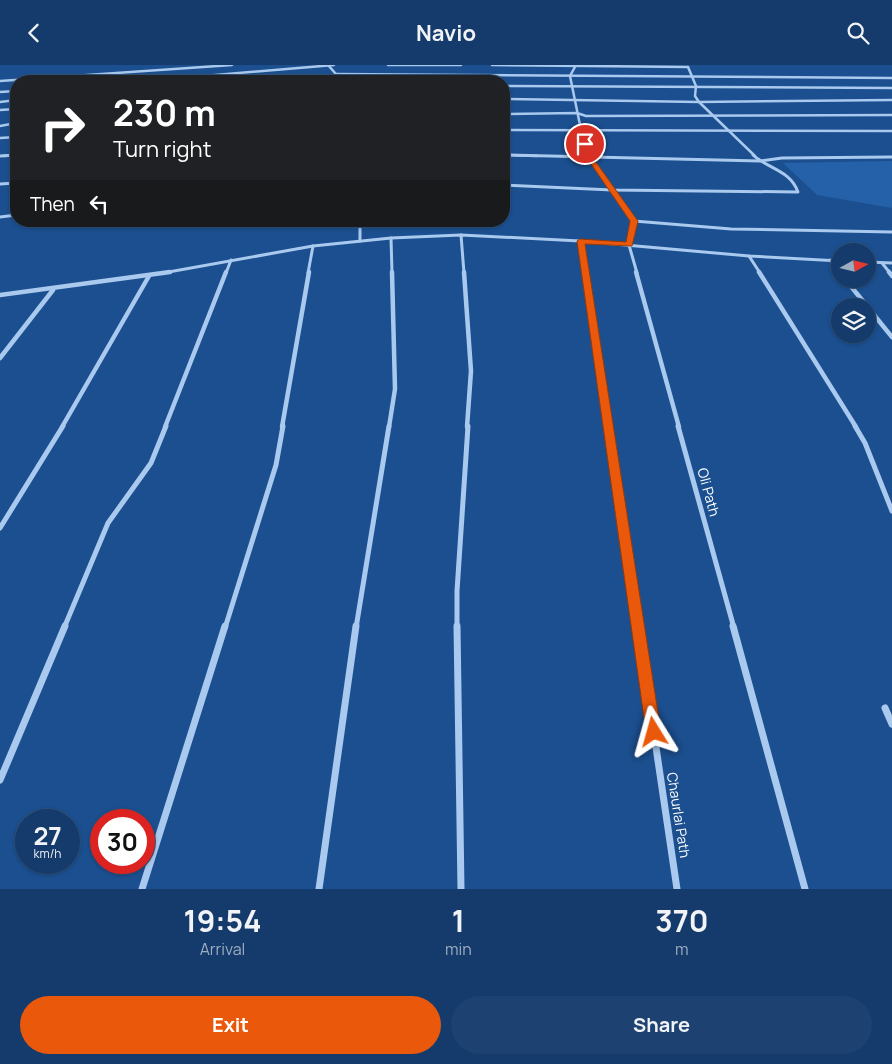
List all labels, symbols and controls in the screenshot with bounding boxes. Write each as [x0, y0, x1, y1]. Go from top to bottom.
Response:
text: Navio [416, 18, 476, 48]
icon: back [20, 19, 48, 47]
icon: search [844, 19, 872, 47]
text: 230 m [113, 89, 216, 137]
icon: right [30, 95, 95, 160]
pin [564, 123, 606, 165]
icon: arrive [571, 130, 599, 158]
text: Turn right [113, 134, 211, 164]
icon: left [85, 190, 113, 218]
text: Then [30, 191, 75, 217]
north arrow [831, 243, 876, 287]
map controls [831, 243, 876, 343]
button: layers [831, 298, 876, 343]
street label: Oli Path [693, 466, 725, 518]
position arrow [627, 705, 679, 757]
street label: Chaurlai Path [663, 771, 695, 859]
speed limit sign: 30 [90, 809, 155, 874]
text: 27 [33, 818, 62, 853]
text: km/h [34, 845, 61, 862]
text: 19:54 [184, 900, 261, 941]
text: 1 [452, 900, 465, 941]
text: 370 [655, 900, 708, 941]
text: Arrival [200, 938, 245, 960]
text: min [445, 938, 472, 960]
text: m [675, 938, 689, 960]
button: Exit [20, 996, 441, 1054]
button: Share [451, 996, 872, 1054]

